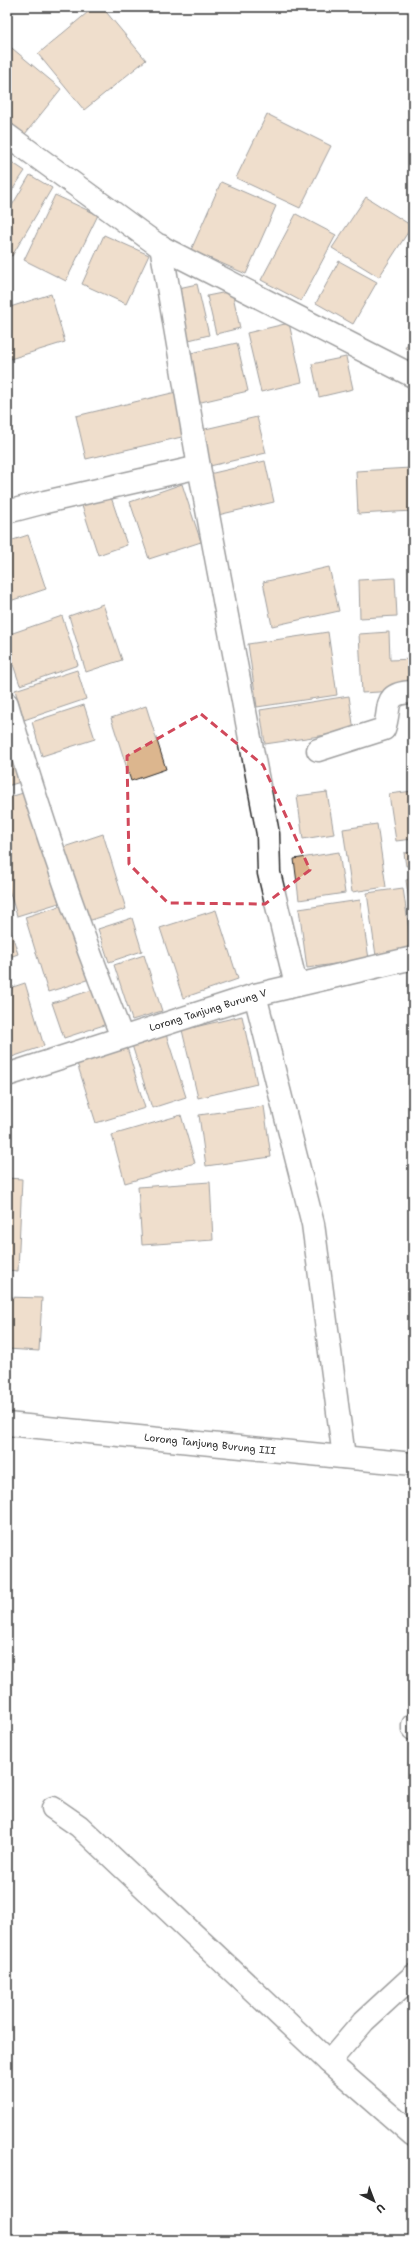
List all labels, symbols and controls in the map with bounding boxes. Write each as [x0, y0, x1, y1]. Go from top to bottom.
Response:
street label: Lorong Tanjung Burung V [148, 986, 269, 1034]
street label: Lorong Tanjung Burung III [144, 1431, 277, 1457]
north arrow [354, 2181, 394, 2221]
text: U [373, 2200, 388, 2216]

